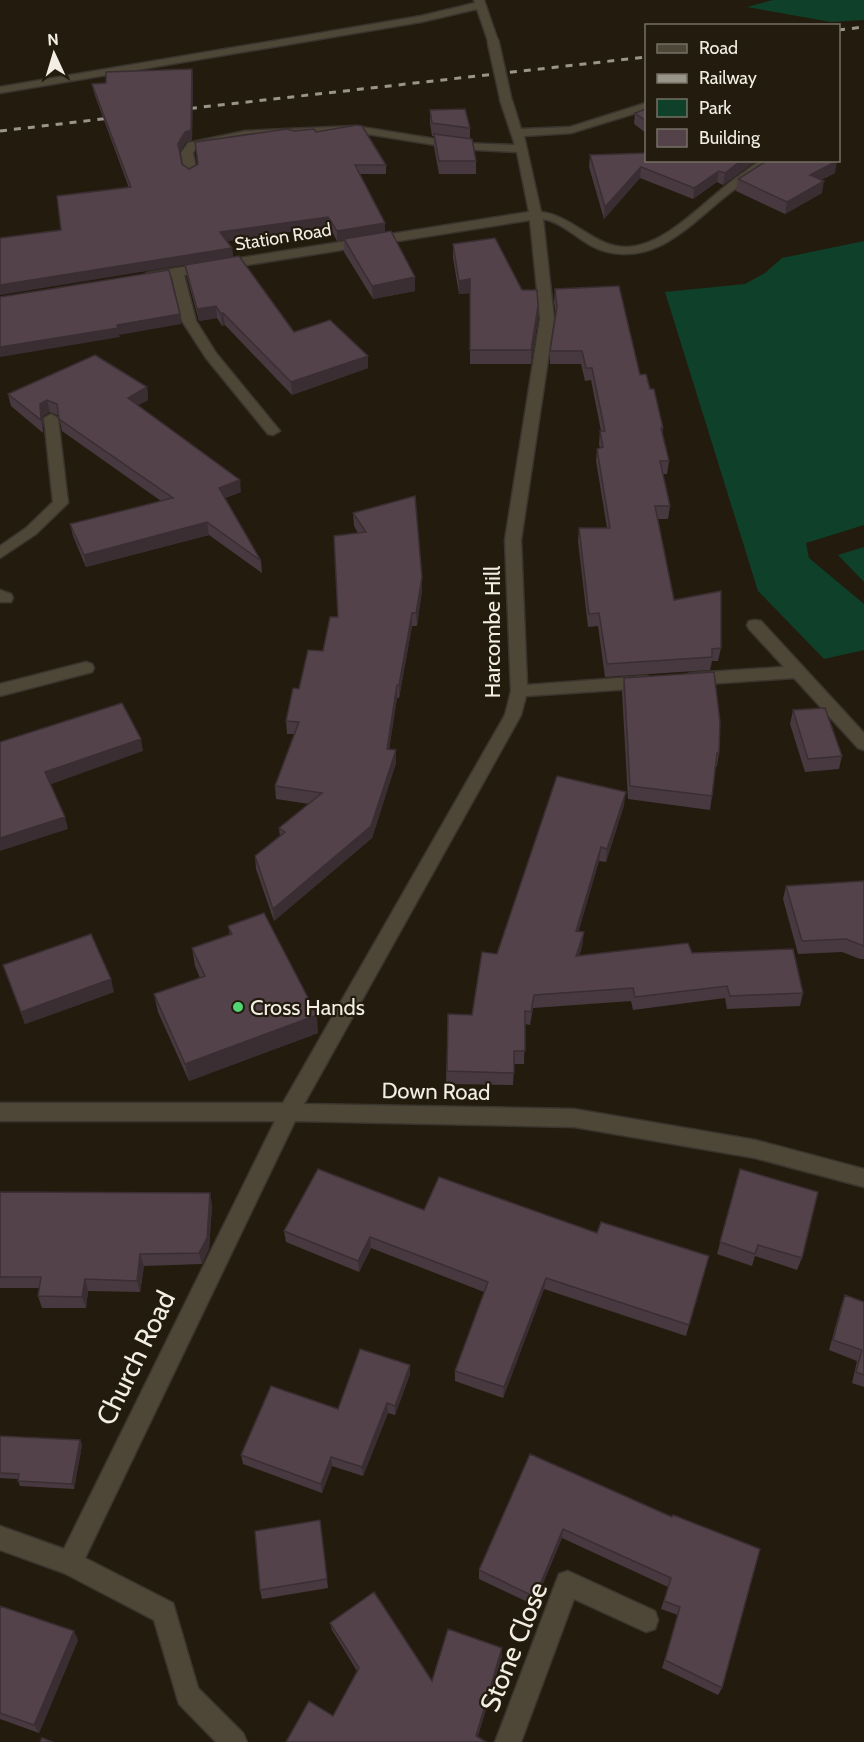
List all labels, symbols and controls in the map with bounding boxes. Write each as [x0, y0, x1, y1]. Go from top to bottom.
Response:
north arrow [24, 24, 84, 84]
legend [645, 24, 840, 162]
text: N [47, 30, 59, 49]
text: Road [699, 37, 738, 59]
text: Railway [699, 67, 757, 89]
text: Park [699, 97, 732, 119]
text: Building [699, 127, 761, 149]
street label: Station Road [233, 218, 333, 256]
street label: Harcombe Hill [479, 565, 506, 698]
place label: Cross Hands [250, 994, 365, 1021]
marker: Cross Hands [231, 1000, 245, 1014]
street label: Down Road [381, 1077, 491, 1106]
street label: Church Road [89, 1285, 182, 1430]
street label: Stone Close [473, 1577, 555, 1716]

